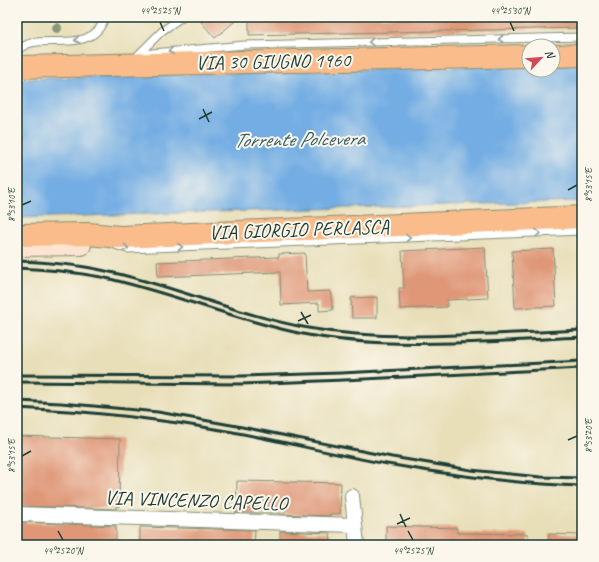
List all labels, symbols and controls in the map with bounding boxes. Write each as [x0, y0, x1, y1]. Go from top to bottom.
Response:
text: 44°25'25"N [140, 4, 182, 17]
text: 44°25'30"N [490, 4, 532, 17]
one-way arrow [74, 35, 81, 44]
one-way arrow [498, 35, 504, 43]
one-way arrow [368, 37, 374, 46]
north arrow [521, 38, 561, 78]
one-way arrow [168, 47, 174, 56]
text: N [542, 47, 559, 62]
street label: VIA 30 GIUGNO 1960 [195, 48, 353, 75]
water label: Torrente Polcevera [233, 125, 366, 153]
text: 8°53'15"E [582, 166, 595, 202]
text: 8°53'10"E [5, 186, 18, 222]
street label: VIA GIORGIO PERLASCA [209, 214, 390, 245]
one-way arrow [535, 229, 541, 237]
one-way arrow [405, 234, 411, 242]
one-way arrow [123, 243, 129, 252]
one-way arrow [177, 243, 183, 251]
text: 8°53'20"E [582, 417, 595, 453]
text: 8°53'15"E [5, 437, 18, 473]
street label: VIA VINCENZO CAPELLO [104, 485, 290, 516]
text: 44°25'20"N [43, 544, 85, 557]
text: 44°25'25"N [393, 544, 435, 557]

